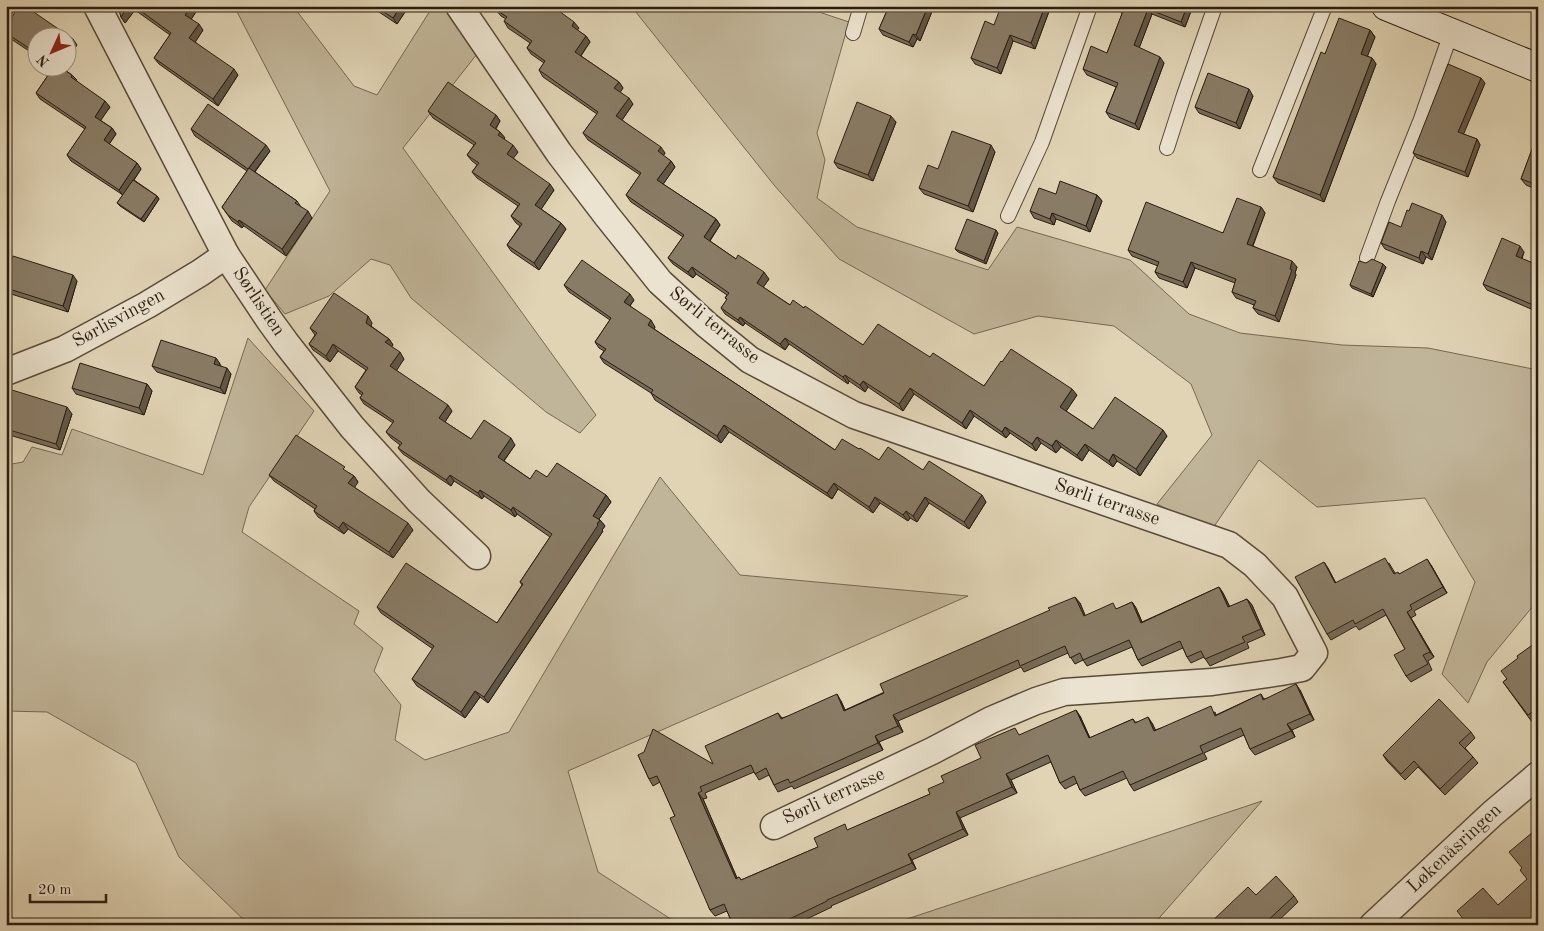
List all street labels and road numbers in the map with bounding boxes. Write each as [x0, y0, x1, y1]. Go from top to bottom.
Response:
street label: Sørlistien [228, 264, 288, 340]
street label: Sørli terrasse [665, 284, 763, 368]
street label: Sørlisvingen [70, 286, 168, 352]
street label: Sørli terrasse [1052, 476, 1162, 530]
street label: Sørli terrasse [780, 765, 888, 829]
street label: Løkenåsringen [1404, 801, 1506, 897]

